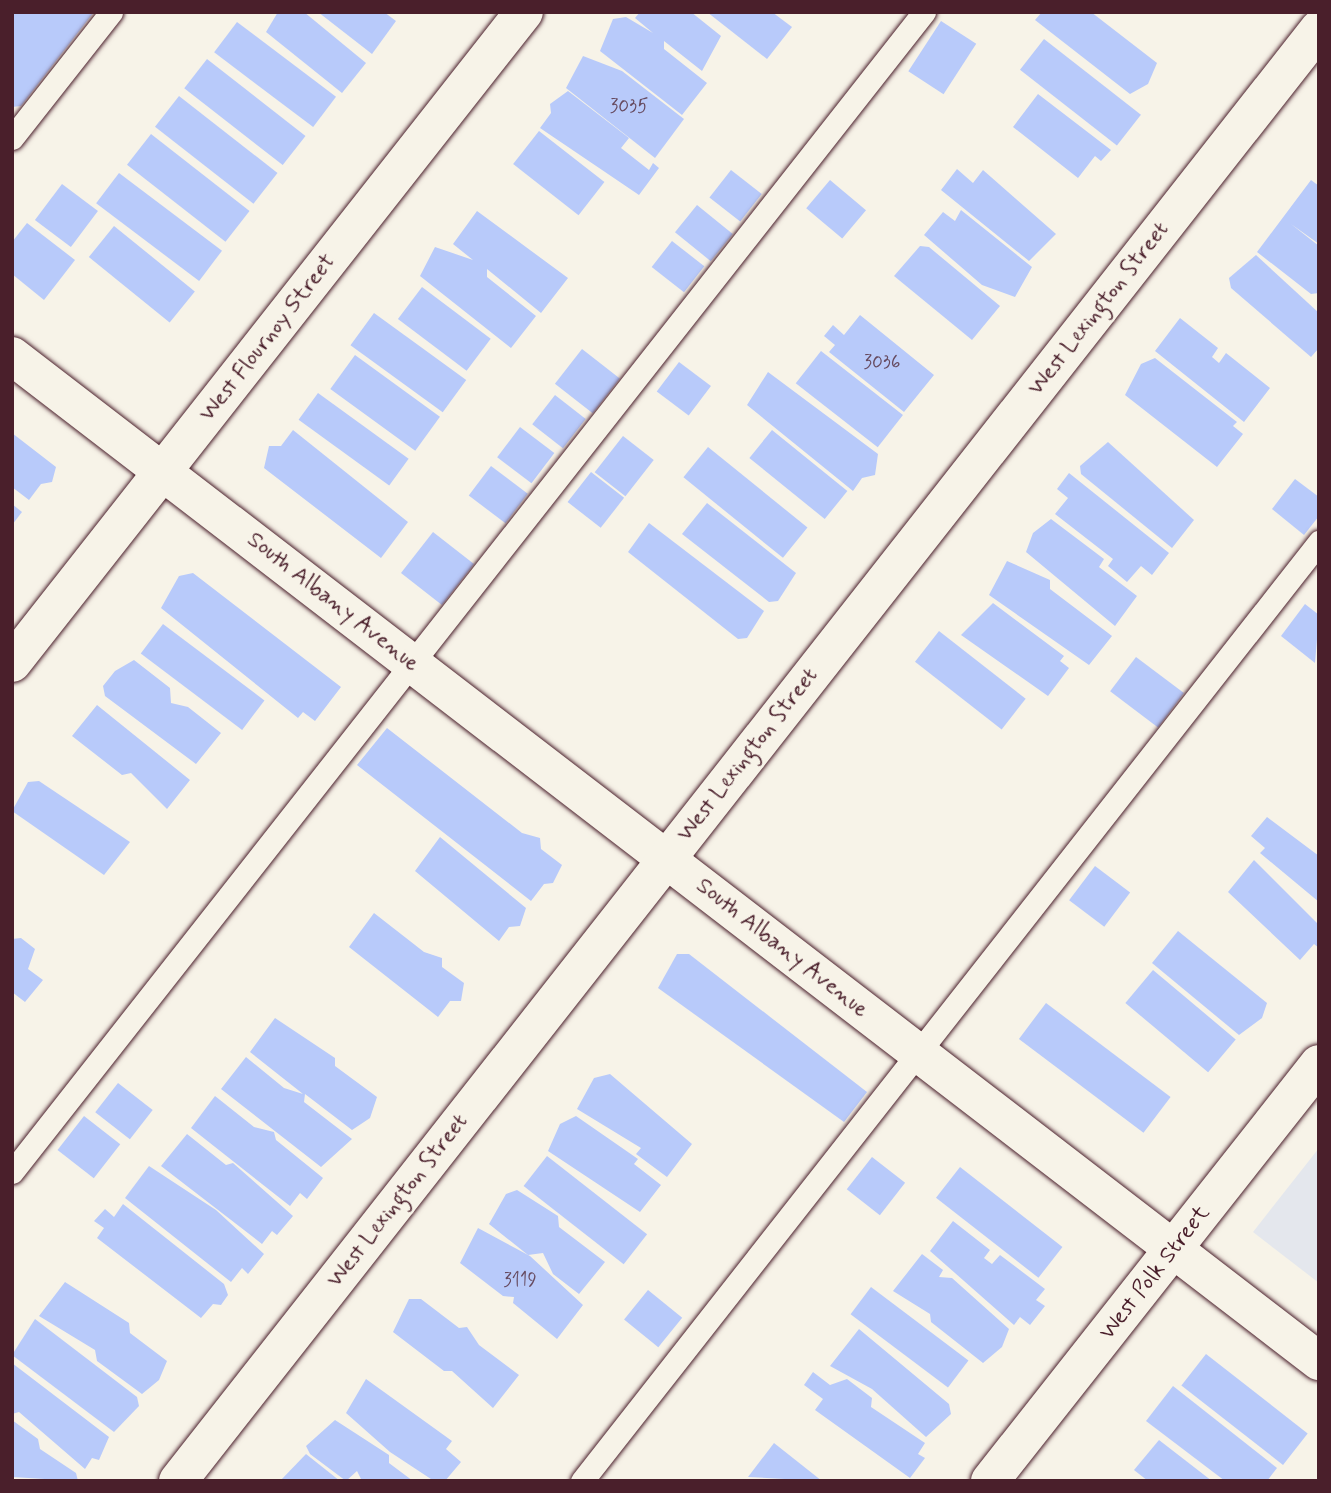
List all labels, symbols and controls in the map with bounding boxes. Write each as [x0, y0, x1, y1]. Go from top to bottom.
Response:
house number: 3035 [610, 96, 648, 118]
street label: West Lexington Street [1022, 215, 1176, 403]
street label: West Flournoy Street [194, 249, 342, 427]
house number: 3036 [864, 352, 900, 374]
street label: South Albany Avenue [242, 527, 424, 677]
street label: West Lexington Street [671, 661, 825, 849]
street label: South Albany Avenue [691, 873, 873, 1023]
street label: West Lexington Street [321, 1107, 475, 1295]
street label: West Polk Street [1094, 1200, 1216, 1346]
house number: 3119 [503, 1270, 537, 1292]

